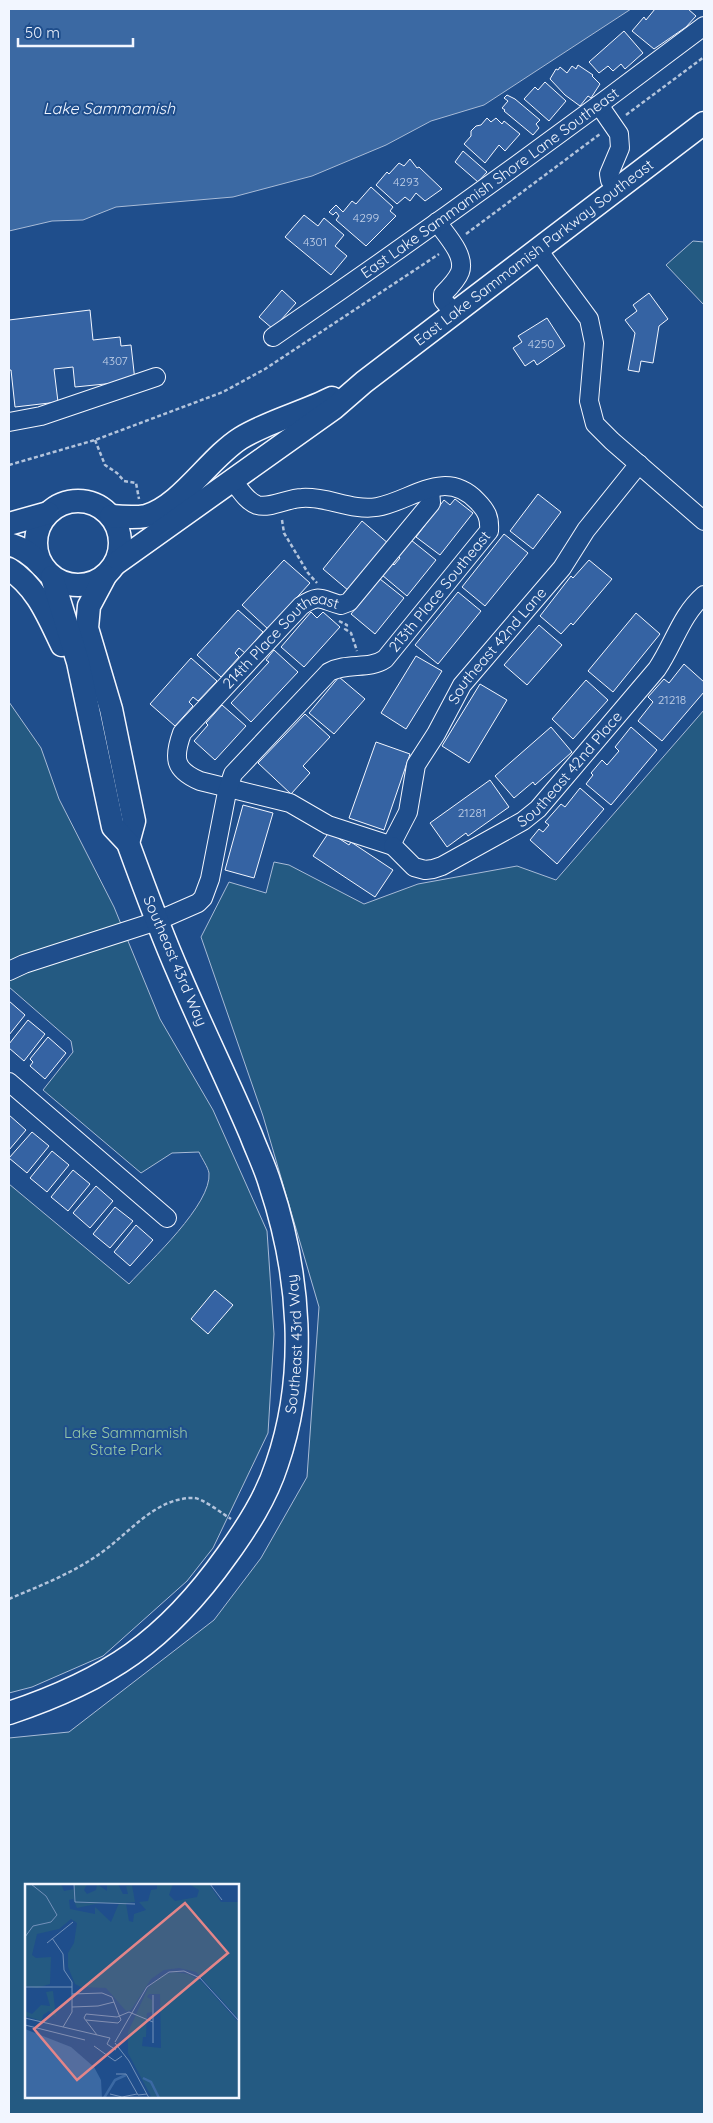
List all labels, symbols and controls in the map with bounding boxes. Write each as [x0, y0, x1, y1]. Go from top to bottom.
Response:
scale bar [18, 15, 132, 47]
text: 50 m [25, 23, 60, 42]
street label: East Lake Sammamish Shore Lane Southeast [357, 83, 622, 282]
water label: Lake Sammamish [43, 98, 176, 118]
street label: East Lake Sammamish Parkway Southeast [410, 155, 657, 350]
house number: 4293 [393, 174, 419, 189]
house number: 4299 [353, 210, 379, 225]
house number: 4301 [303, 234, 327, 249]
house number: 4250 [528, 336, 554, 351]
house number: 4307 [102, 353, 128, 368]
street label: 213th Place Southeast [384, 527, 494, 656]
street label: Southeast 42nd Lane [443, 583, 550, 707]
street label: 214th Place Southeast [218, 588, 342, 692]
house number: 21218 [658, 692, 686, 707]
street label: Southeast 42nd Place [514, 707, 626, 831]
house number: 21281 [458, 805, 486, 820]
street label: Southeast 43rd Way [139, 893, 212, 1029]
street label: Southeast 43rd Way [280, 1273, 306, 1415]
park label: Lake Sammamish State Park [64, 1423, 188, 1459]
inset map [25, 1884, 239, 2098]

